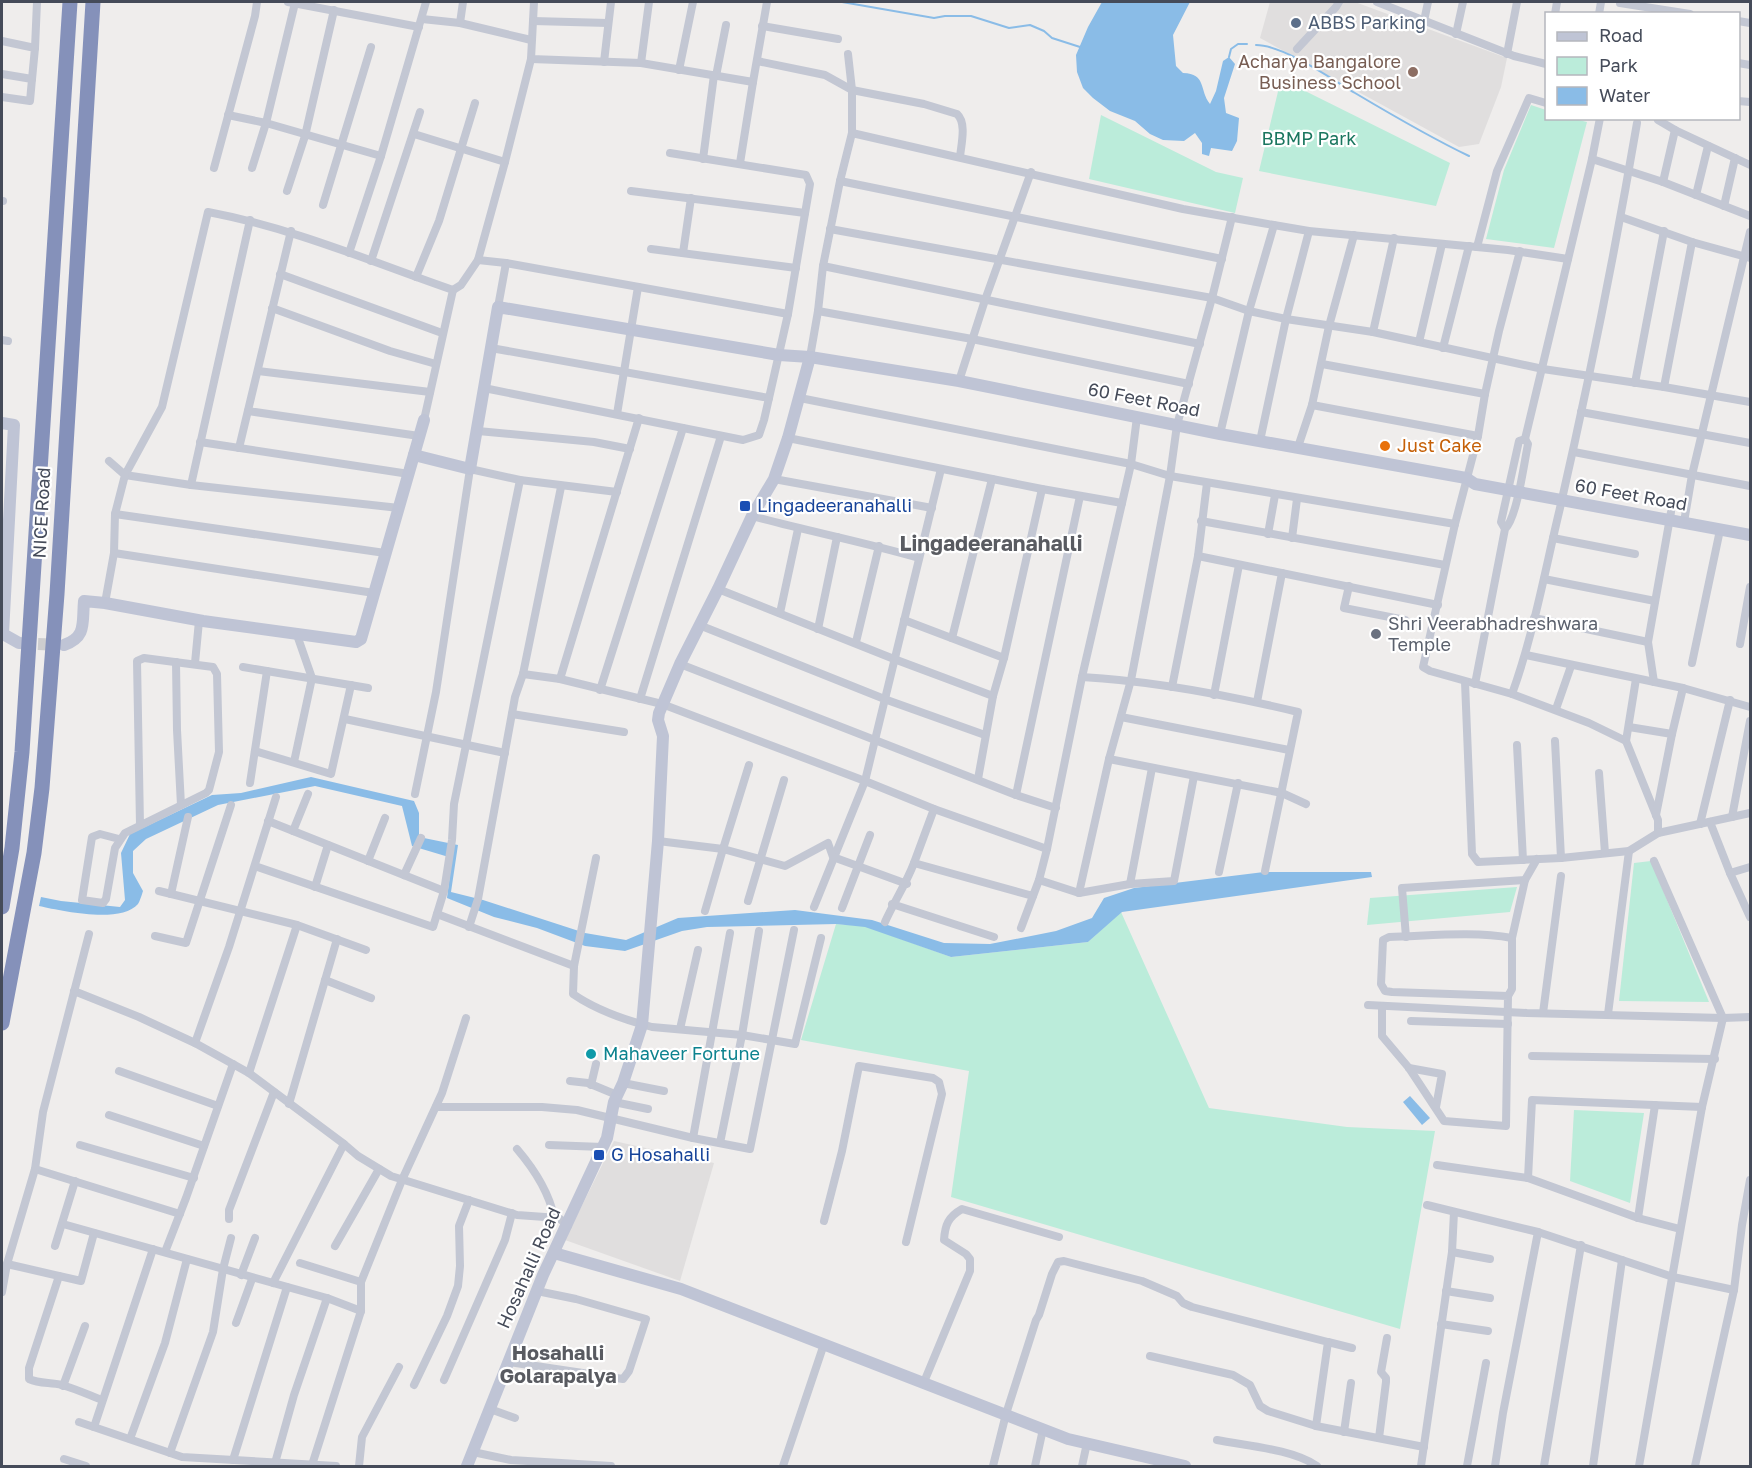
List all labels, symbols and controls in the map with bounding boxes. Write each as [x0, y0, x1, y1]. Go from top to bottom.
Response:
place label: ABBS Parking [1308, 11, 1426, 33]
legend [1545, 12, 1740, 120]
marker: ABBS Parking [1289, 16, 1303, 30]
text: Road [1599, 24, 1643, 46]
place label: Acharya Bangalore Business School [1238, 50, 1401, 93]
text: Park [1599, 54, 1638, 76]
marker: Acharya Bangalore Business School [1406, 65, 1420, 79]
text: Water [1599, 84, 1650, 106]
park label: BBMP Park [1262, 127, 1356, 149]
street label: 60 Feet Road [1086, 377, 1202, 421]
place label: Just Cake [1397, 434, 1482, 456]
marker: Just Cake [1378, 439, 1392, 453]
street label: NICE Road [28, 467, 54, 559]
street label: 60 Feet Road [1573, 473, 1689, 515]
place label: Lingadeeranahalli [757, 494, 912, 516]
marker: Lingadeeranahalli [738, 499, 752, 513]
district label: Lingadeeranahalli [900, 530, 1082, 556]
place label: Shri Veerabhadreshwara Temple [1388, 612, 1598, 655]
marker: Shri Veerabhadreshwara Temple [1369, 627, 1383, 641]
place label: Mahaveer Fortune [603, 1042, 760, 1064]
marker: Mahaveer Fortune [584, 1047, 598, 1061]
place label: G Hosahalli [611, 1143, 710, 1165]
marker: G Hosahalli [592, 1148, 606, 1162]
street label: Hosahalli Road [492, 1204, 565, 1332]
district label: Hosahalli Golarapalya [499, 1340, 617, 1387]

